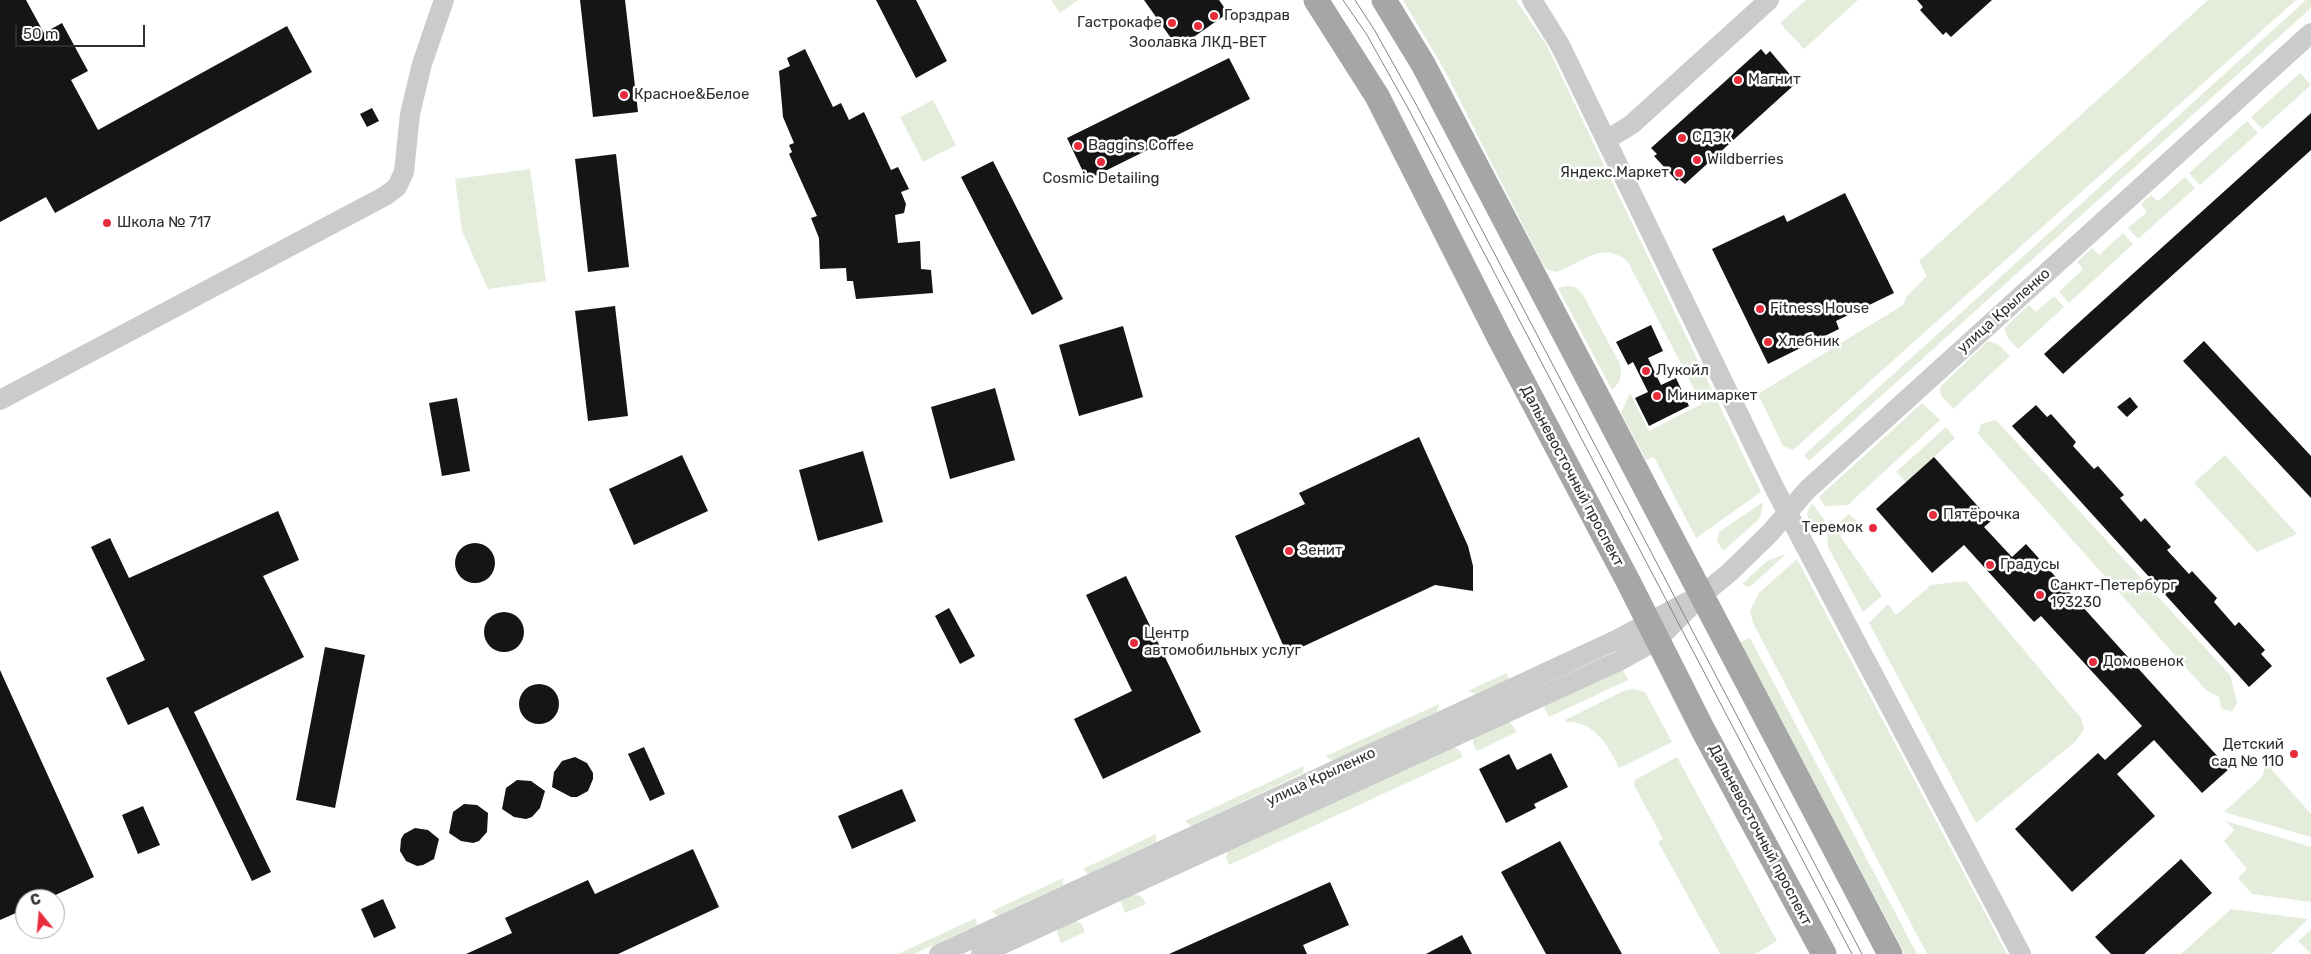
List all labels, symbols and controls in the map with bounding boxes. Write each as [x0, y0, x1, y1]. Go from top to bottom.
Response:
place label: Горздрав [1224, 7, 1290, 25]
marker: Горздрав [1208, 10, 1220, 22]
place label: Гастрокафе [1077, 14, 1162, 32]
scale bar [18, 15, 148, 47]
marker: Гастрокафе [1166, 17, 1178, 29]
marker: Зоолавка ЛКД-ВЕТ [1192, 20, 1204, 32]
text: 50 m [23, 25, 58, 43]
place label: Зоолавка ЛКД-ВЕТ [1129, 34, 1267, 52]
place label: Магнит [1748, 71, 1801, 89]
marker: Магнит [1732, 74, 1744, 86]
place label: Красное&Белое [634, 86, 749, 104]
marker: Красное&Белое [618, 89, 630, 101]
place label: СДЭК [1692, 129, 1732, 147]
marker: СДЭК [1676, 132, 1688, 144]
place label: Baggins Coffee [1088, 137, 1194, 155]
marker: Baggins Coffee [1072, 140, 1084, 152]
place label: Wildberries [1707, 151, 1784, 169]
marker: Wildberries [1691, 154, 1703, 166]
marker: Cosmic Detailing [1095, 156, 1107, 168]
place label: Яндекс.Маркет [1560, 164, 1669, 182]
marker: Яндекс.Маркет [1673, 167, 1685, 179]
place label: Cosmic Detailing [1043, 170, 1159, 188]
place label: Школа № 717 [117, 214, 211, 232]
marker: Школа № 717 [101, 217, 113, 229]
street label: улица Крыленко [1954, 265, 2054, 357]
place label: Fitness House [1770, 300, 1869, 318]
marker: Fitness House [1754, 303, 1766, 315]
place label: Хлебник [1778, 333, 1840, 351]
marker: Хлебник [1762, 336, 1774, 348]
place label: Лукойл [1656, 362, 1709, 380]
marker: Лукойл [1640, 365, 1652, 377]
street label: Дальневосточный проспект [1516, 382, 1628, 570]
place label: Минимаркет [1667, 387, 1758, 405]
marker: Минимаркет [1651, 390, 1663, 402]
place label: Пятёрочка [1943, 506, 2020, 524]
marker: Пятёрочка [1927, 509, 1939, 521]
place label: Теремок [1802, 519, 1863, 537]
marker: Теремок [1867, 522, 1879, 534]
place label: Зенит [1299, 542, 1343, 560]
marker: Зенит [1283, 545, 1295, 557]
place label: Градусы [2000, 556, 2060, 574]
marker: Градусы [1984, 559, 1996, 571]
place label: Санкт-Петербург 193230 [2050, 577, 2177, 612]
marker: Санкт-Петербург 193230 [2034, 589, 2046, 601]
place label: Центр автомобильных услуг [1144, 625, 1301, 660]
marker: Центр автомобильных услуг [1128, 637, 1140, 649]
place label: Домовенок [2103, 653, 2184, 671]
marker: Домовенок [2087, 656, 2099, 668]
place label: Детский сад № 110 [2211, 736, 2284, 771]
street label: Дальневосточный проспект [1704, 741, 1816, 929]
street label: улица Крыленко [1263, 744, 1379, 810]
marker: Детский сад № 110 [2288, 748, 2300, 760]
north arrow [15, 889, 65, 939]
text: С [29, 891, 43, 910]

